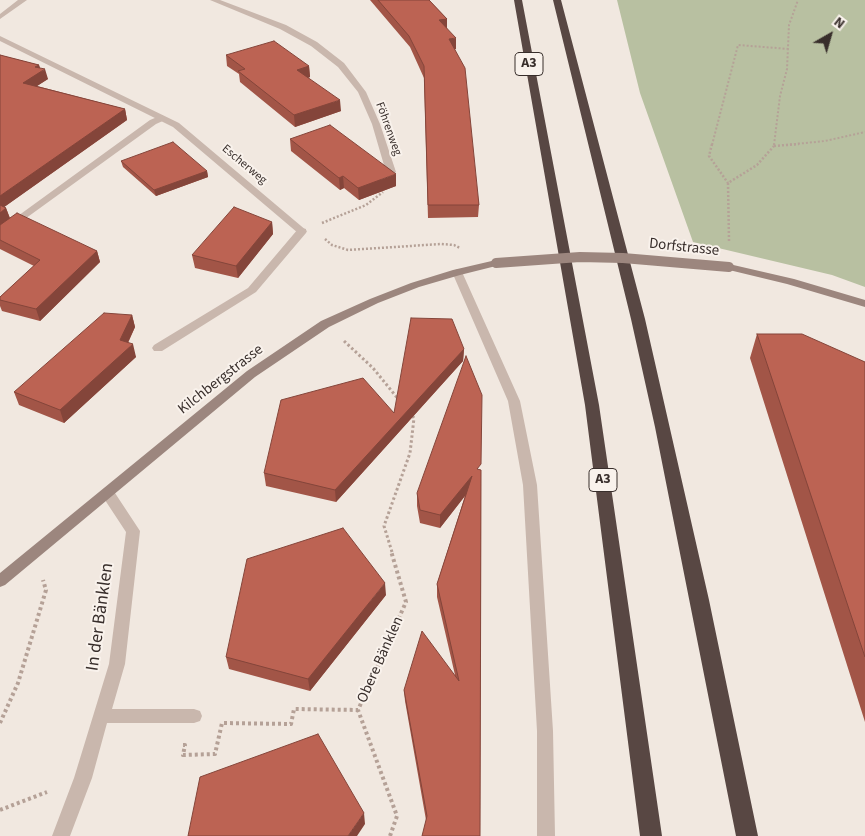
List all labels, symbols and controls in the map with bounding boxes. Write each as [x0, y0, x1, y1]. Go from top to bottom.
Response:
north arrow [805, 10, 855, 60]
text: N [829, 12, 849, 34]
road number: A3 [515, 52, 543, 76]
street label: Föhrenweg [372, 100, 404, 158]
street label: Escherweg [219, 142, 269, 188]
street label: Dorfstrasse [648, 235, 720, 261]
street label: Kilchbergstrasse [175, 341, 267, 419]
road number: A3 [589, 468, 617, 492]
street label: In der Bänklen [83, 562, 119, 672]
street label: Obere Bänklen [354, 614, 408, 706]

